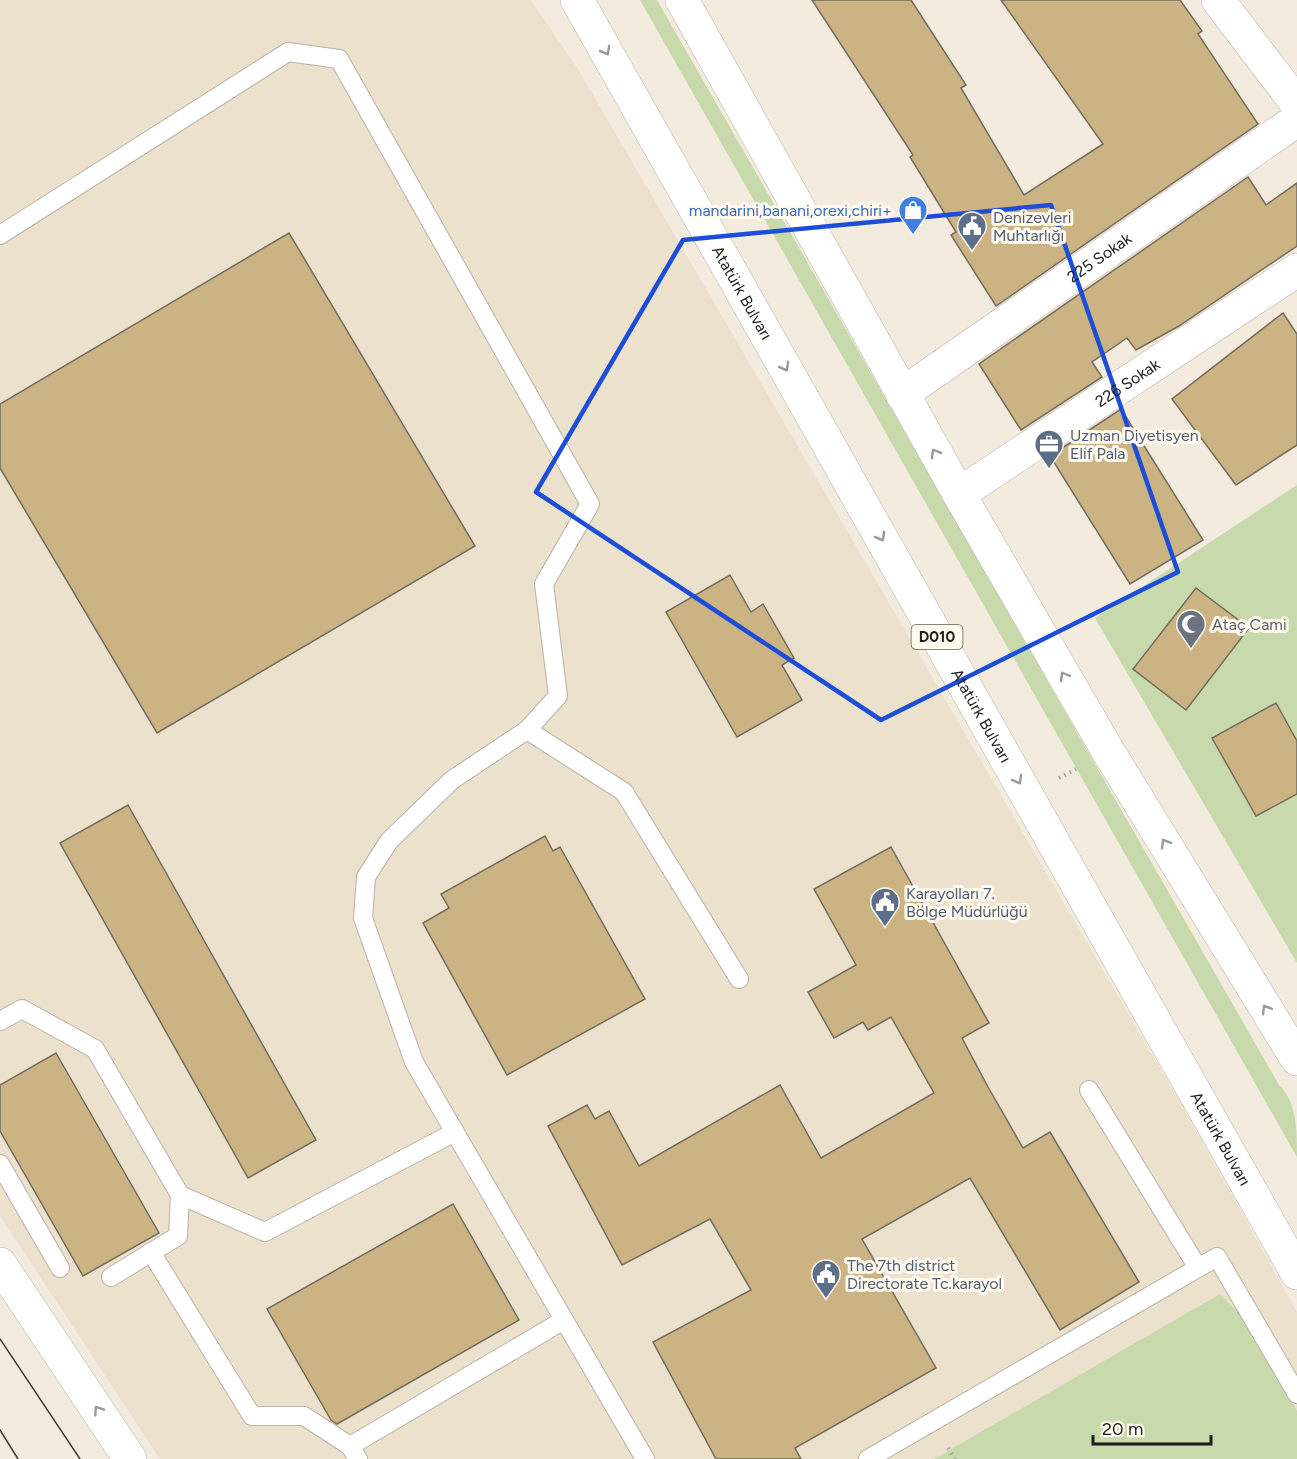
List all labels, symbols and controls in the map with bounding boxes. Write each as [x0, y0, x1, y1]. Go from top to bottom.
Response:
one-way arrow [599, 45, 610, 55]
shop icon: mandarini,banani,orexi,chiri+ [897, 194, 929, 236]
place label: mandarini,banani,orexi,chiri+ [689, 201, 892, 220]
place label: Denizevleri Muhtarlığı [993, 208, 1071, 245]
public building icon: Denizevleri Muhtarlığı [956, 210, 988, 252]
street label: 225 Sokak [1064, 229, 1135, 286]
street label: Atatürk Bulvarı [708, 242, 776, 343]
street label: 226 Sokak [1092, 354, 1164, 411]
one-way arrow [778, 361, 789, 371]
place label: Uzman Diyetisyen Elif Pala [1070, 426, 1199, 463]
office icon: Uzman Diyetisyen Elif Pala [1033, 428, 1065, 470]
one-way arrow [931, 448, 942, 459]
one-way arrow [874, 531, 885, 541]
mosque icon: Ataç Cami [1175, 608, 1207, 650]
place label: Ataç Cami [1212, 615, 1287, 634]
road number: D010 [912, 625, 962, 649]
street label: Atatürk Bulvarı [947, 665, 1015, 766]
one-way arrow [1060, 672, 1072, 682]
one-way arrow [1011, 773, 1022, 784]
one-way arrow [1160, 839, 1172, 849]
place label: Karayolları 7. Bölge Müdürlüğü [906, 884, 1028, 921]
public building icon: Karayolları 7. Bölge Müdürlüğü [869, 886, 901, 928]
one-way arrow [1262, 1005, 1274, 1015]
street label: Atatürk Bulvarı [1186, 1088, 1255, 1189]
place label: The 7th district Directorate Tc.karayol [847, 1256, 1002, 1293]
public building icon: The 7th district Directorate Tc.karayol [810, 1258, 842, 1300]
one-way arrow [94, 1406, 105, 1417]
scale bar [1093, 1408, 1212, 1446]
text: 20 m [1102, 1418, 1143, 1440]

